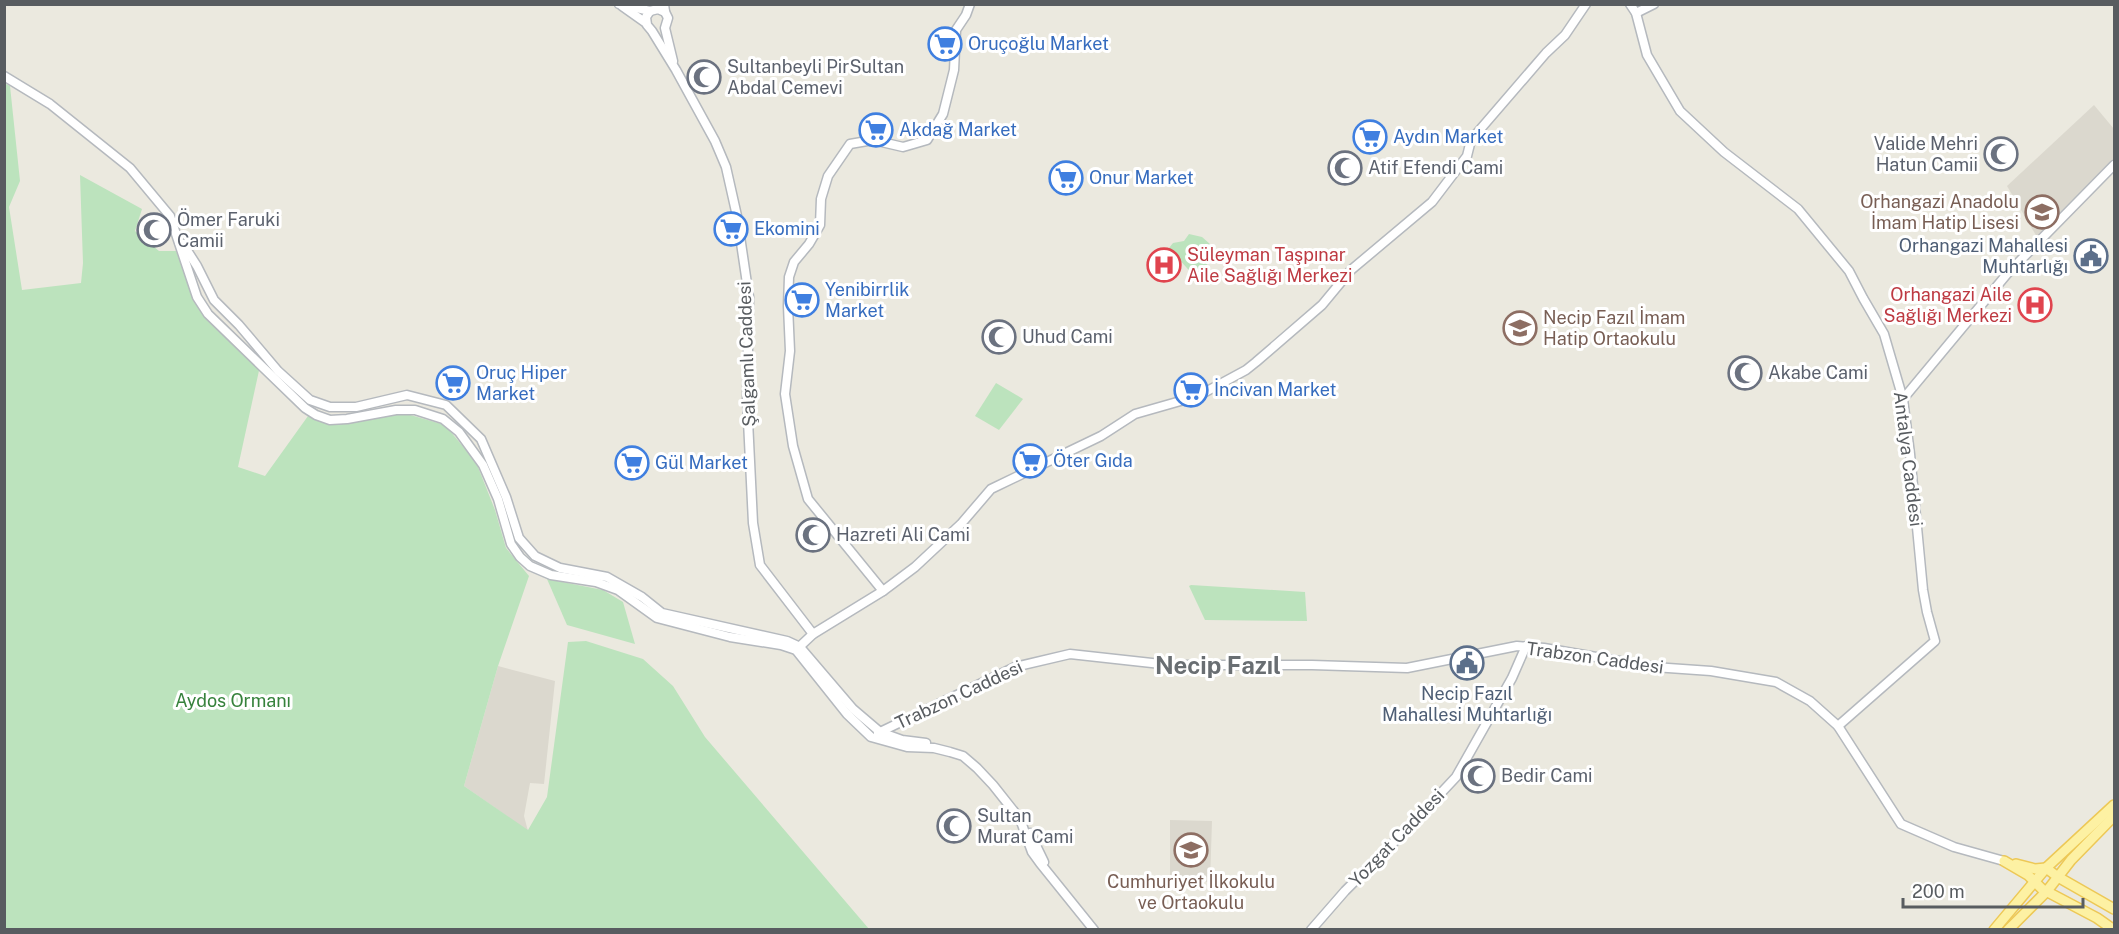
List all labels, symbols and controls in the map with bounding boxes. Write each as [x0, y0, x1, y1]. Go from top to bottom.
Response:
supermarket icon: Oruçoğlu Market [927, 26, 963, 62]
place label: Oruçoğlu Market [968, 33, 1109, 54]
place label: Sultanbeyli PirSultan Abdal Cemevi [727, 56, 904, 98]
mosque icon: Sultanbeyli PirSultan Abdal Cemevi [686, 59, 722, 95]
supermarket icon: Akdağ Market [858, 112, 894, 148]
place label: Akdağ Market [899, 119, 1017, 140]
supermarket icon: Aydın Market [1352, 119, 1388, 155]
place label: Aydın Market [1393, 126, 1504, 147]
place label: Valide Mehri Hatun Camii [1874, 133, 1978, 175]
mosque icon: Valide Mehri Hatun Camii [1983, 136, 2019, 172]
mosque icon: Atif Efendi Cami [1327, 150, 1363, 186]
place label: Atif Efendi Cami [1368, 157, 1503, 178]
supermarket icon: Onur Market [1048, 160, 1084, 196]
place label: Onur Market [1089, 167, 1194, 188]
place label: Orhangazi Anadolu İmam Hatip Lisesi [1860, 191, 2019, 233]
school or university icon: Orhangazi Anadolu İmam Hatip Lisesi [2024, 194, 2060, 230]
place label: Ömer Faruki Camii [177, 208, 280, 251]
supermarket icon: Ekomini [713, 211, 749, 247]
mosque icon: Ömer Faruki Camii [136, 212, 172, 248]
place label: Ekomini [754, 218, 820, 239]
place label: Orhangazi Mahallesi Muhtarlığı [1899, 235, 2068, 277]
public building icon: Orhangazi Mahallesi Muhtarlığı [2073, 238, 2109, 274]
place label: Süleyman Taşpınar Aile Sağlığı Merkezi [1187, 244, 1352, 286]
hospital icon: Süleyman Taşpınar Aile Sağlığı Merkezi [1146, 247, 1182, 283]
place label: Yenibirrlik Market [825, 279, 909, 321]
street label: Şalgamlı Caddesi [733, 281, 760, 427]
supermarket icon: Yenibirrlik Market [784, 282, 820, 318]
place label: Orhangazi Aile Sağlığı Merkezi [1883, 284, 2012, 326]
hospital icon: Orhangazi Aile Sağlığı Merkezi [2017, 287, 2053, 323]
place label: Necip Fazıl İmam Hatip Ortaokulu [1543, 306, 1685, 349]
school or university icon: Necip Fazıl İmam Hatip Ortaokulu [1502, 310, 1538, 346]
mosque icon: Uhud Cami [981, 319, 1017, 355]
place label: Uhud Cami [1022, 326, 1113, 347]
mosque icon: Akabe Cami [1727, 355, 1763, 391]
place label: Oruç Hiper Market [476, 362, 567, 404]
place label: Akabe Cami [1768, 362, 1868, 383]
supermarket icon: Oruç Hiper Market [435, 365, 471, 401]
supermarket icon: İncivan Market [1173, 372, 1209, 408]
place label: İncivan Market [1214, 378, 1337, 400]
street label: Antalya Caddesi [1890, 390, 1927, 528]
supermarket icon: Öter Gıda [1012, 443, 1048, 479]
supermarket icon: Gül Market [614, 445, 650, 481]
place label: Öter Gıda [1053, 449, 1133, 471]
place label: Gül Market [655, 452, 748, 473]
mosque icon: Hazreti Ali Cami [795, 517, 831, 553]
place label: Hazreti Ali Cami [836, 524, 970, 545]
street label: Trabzon Caddesi [1525, 637, 1665, 678]
public building icon: Necip Fazıl Mahallesi Muhtarlığı [1449, 645, 1485, 681]
district label: Necip Fazıl [1155, 651, 1281, 679]
street label: Trabzon Caddesi [892, 656, 1026, 733]
place label: Necip Fazıl Mahallesi Muhtarlığı [1382, 683, 1552, 725]
park label: Aydos Ormanı [175, 690, 291, 711]
mosque icon: Bedir Cami [1460, 758, 1496, 794]
place label: Bedir Cami [1501, 765, 1592, 786]
street label: Yozgat Caddesi [1345, 784, 1449, 891]
place label: Sultan Murat Cami [977, 805, 1073, 847]
mosque icon: Sultan Murat Cami [936, 808, 972, 844]
school or university icon: Cumhuriyet İlkokulu ve Ortaokulu [1173, 832, 1209, 868]
place label: Cumhuriyet İlkokulu ve Ortaokulu [1107, 870, 1275, 913]
scale bar [1903, 871, 2083, 909]
text: 200 m [1912, 881, 1965, 902]

